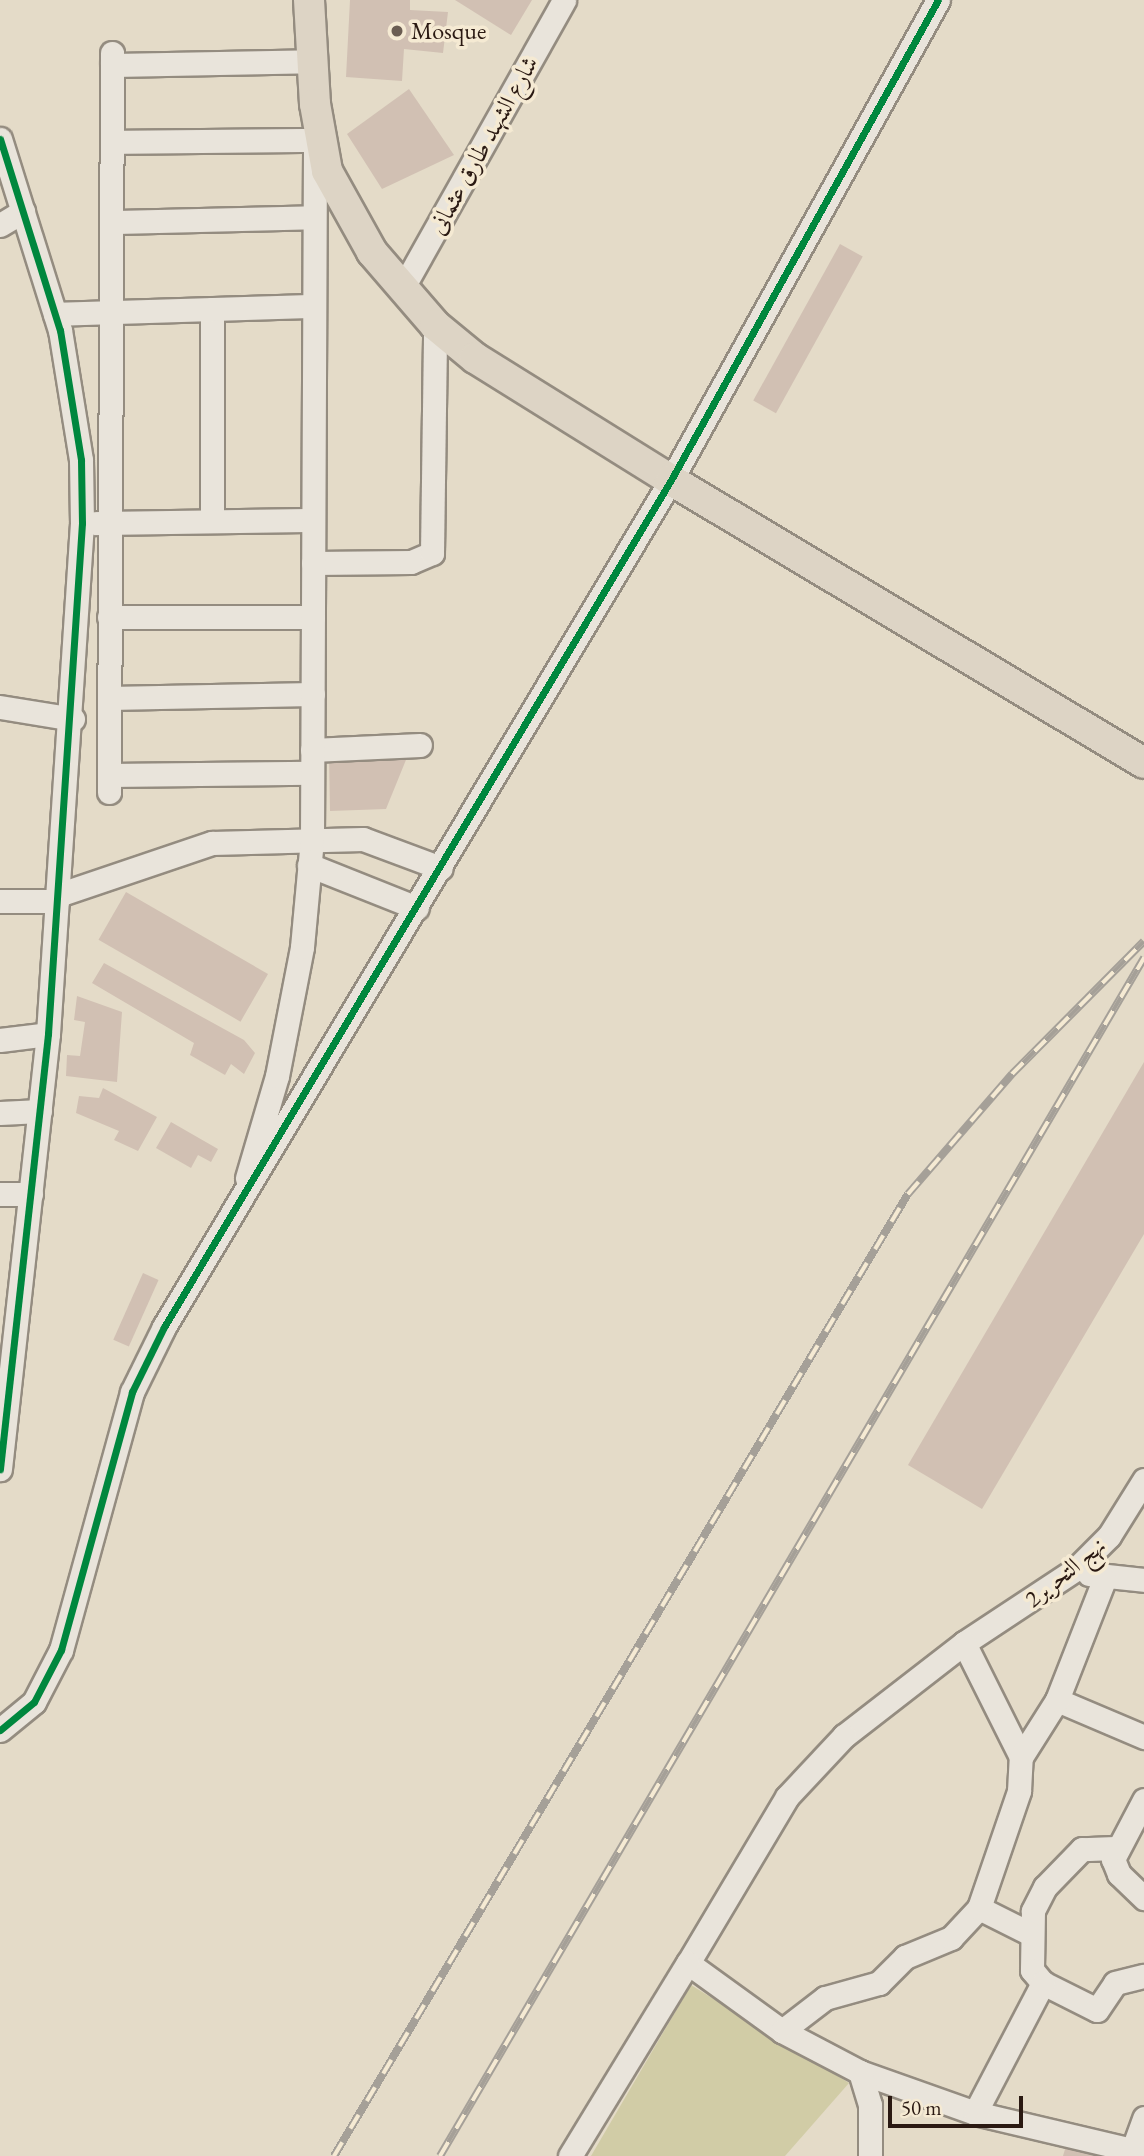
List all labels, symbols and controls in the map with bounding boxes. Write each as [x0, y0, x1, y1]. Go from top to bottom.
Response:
place label: Mosque [411, 17, 486, 45]
marker: Mosque [389, 23, 405, 39]
street label: شارع الشهىد طارق عثمانى [422, 51, 544, 239]
street label: نهج التحرير2 [1019, 1531, 1111, 1613]
scale bar [892, 2082, 1027, 2126]
text: 50 m [901, 2094, 942, 2121]

